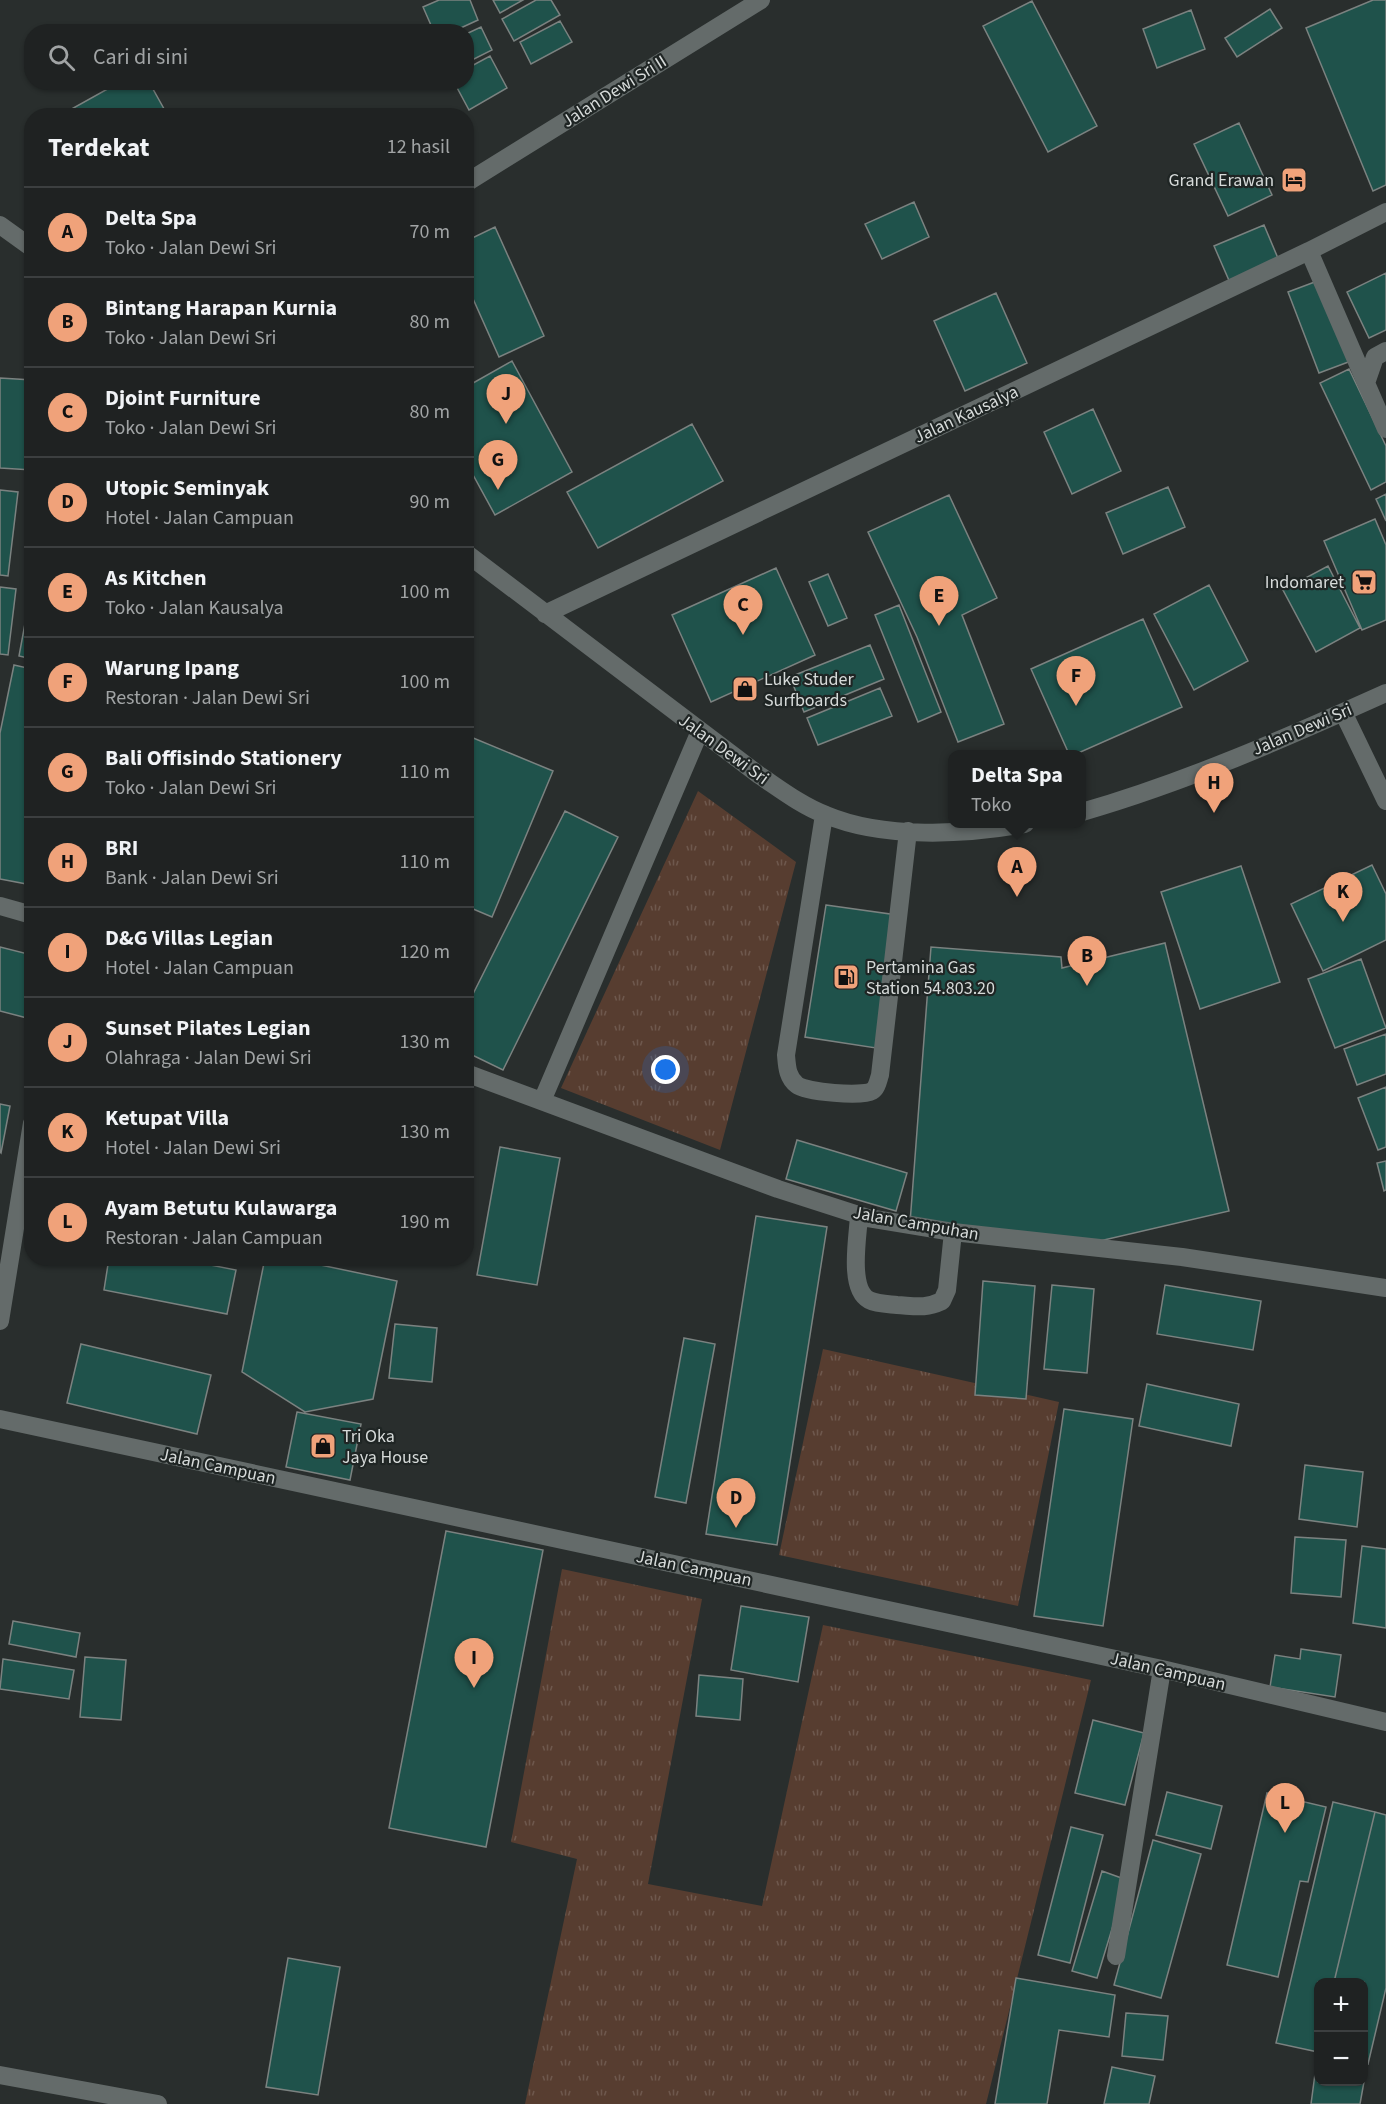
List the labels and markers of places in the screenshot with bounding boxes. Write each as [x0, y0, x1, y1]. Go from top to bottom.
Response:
hotel icon: Grand Erawan [1279, 165, 1309, 195]
place label: Grand Erawan [1169, 168, 1274, 193]
pin: J [486, 374, 526, 424]
pin: G [478, 440, 518, 490]
supermarket icon: Indomaret [1349, 567, 1379, 597]
place label: Indomaret [1265, 570, 1344, 595]
pin: E [920, 576, 958, 626]
pin: C [724, 586, 762, 635]
pin: F [1056, 656, 1096, 706]
place label: Luke Studer Surfboards [764, 667, 854, 713]
shop icon: Luke Studer Surfboards [730, 674, 760, 704]
pin: H [1194, 764, 1234, 813]
pin: A [998, 848, 1036, 897]
pin: K [1324, 872, 1362, 922]
pin: B [1068, 936, 1106, 986]
place label: Pertamina Gas Station 54.803.20 [866, 955, 995, 1001]
fuel station icon: Pertamina Gas Station 54.803.20 [831, 962, 861, 992]
place label: Tri Oka Jaya House [342, 1424, 428, 1470]
shop icon: Tri Oka Jaya House [308, 1431, 338, 1461]
pin: D [716, 1478, 756, 1528]
pin: I [454, 1638, 494, 1688]
pin: L [1266, 1784, 1304, 1833]

